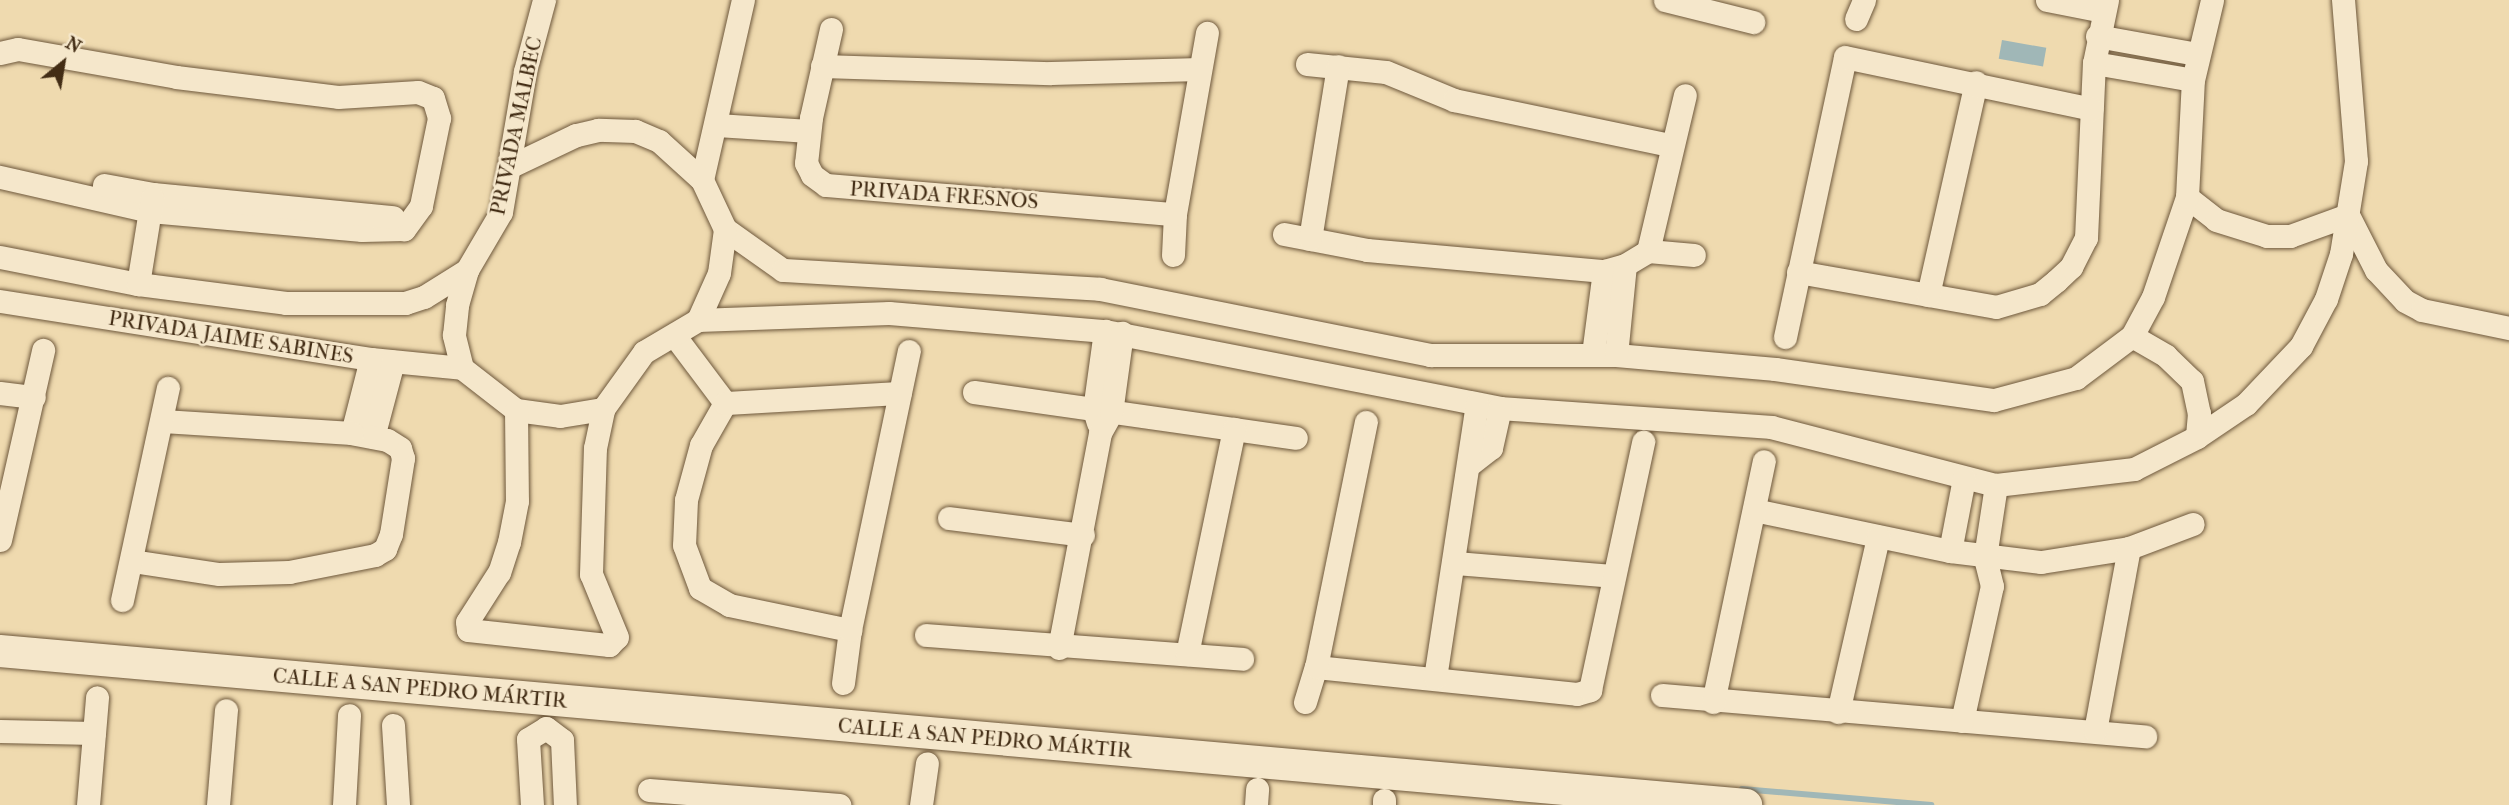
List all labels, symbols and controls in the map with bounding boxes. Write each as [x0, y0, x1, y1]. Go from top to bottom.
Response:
north arrow [28, 28, 98, 98]
text: N [62, 32, 85, 58]
street label: PRIVADA MALBEC [485, 34, 547, 218]
street label: PRIVADA FRESNOS [849, 176, 1039, 214]
street label: PRIVADA JAIME SABINES [107, 305, 355, 369]
street label: CALLE A SAN PEDRO MÁRTIR [272, 663, 568, 713]
street label: CALLE A SAN PEDRO MÁRTIR [837, 713, 1133, 763]

